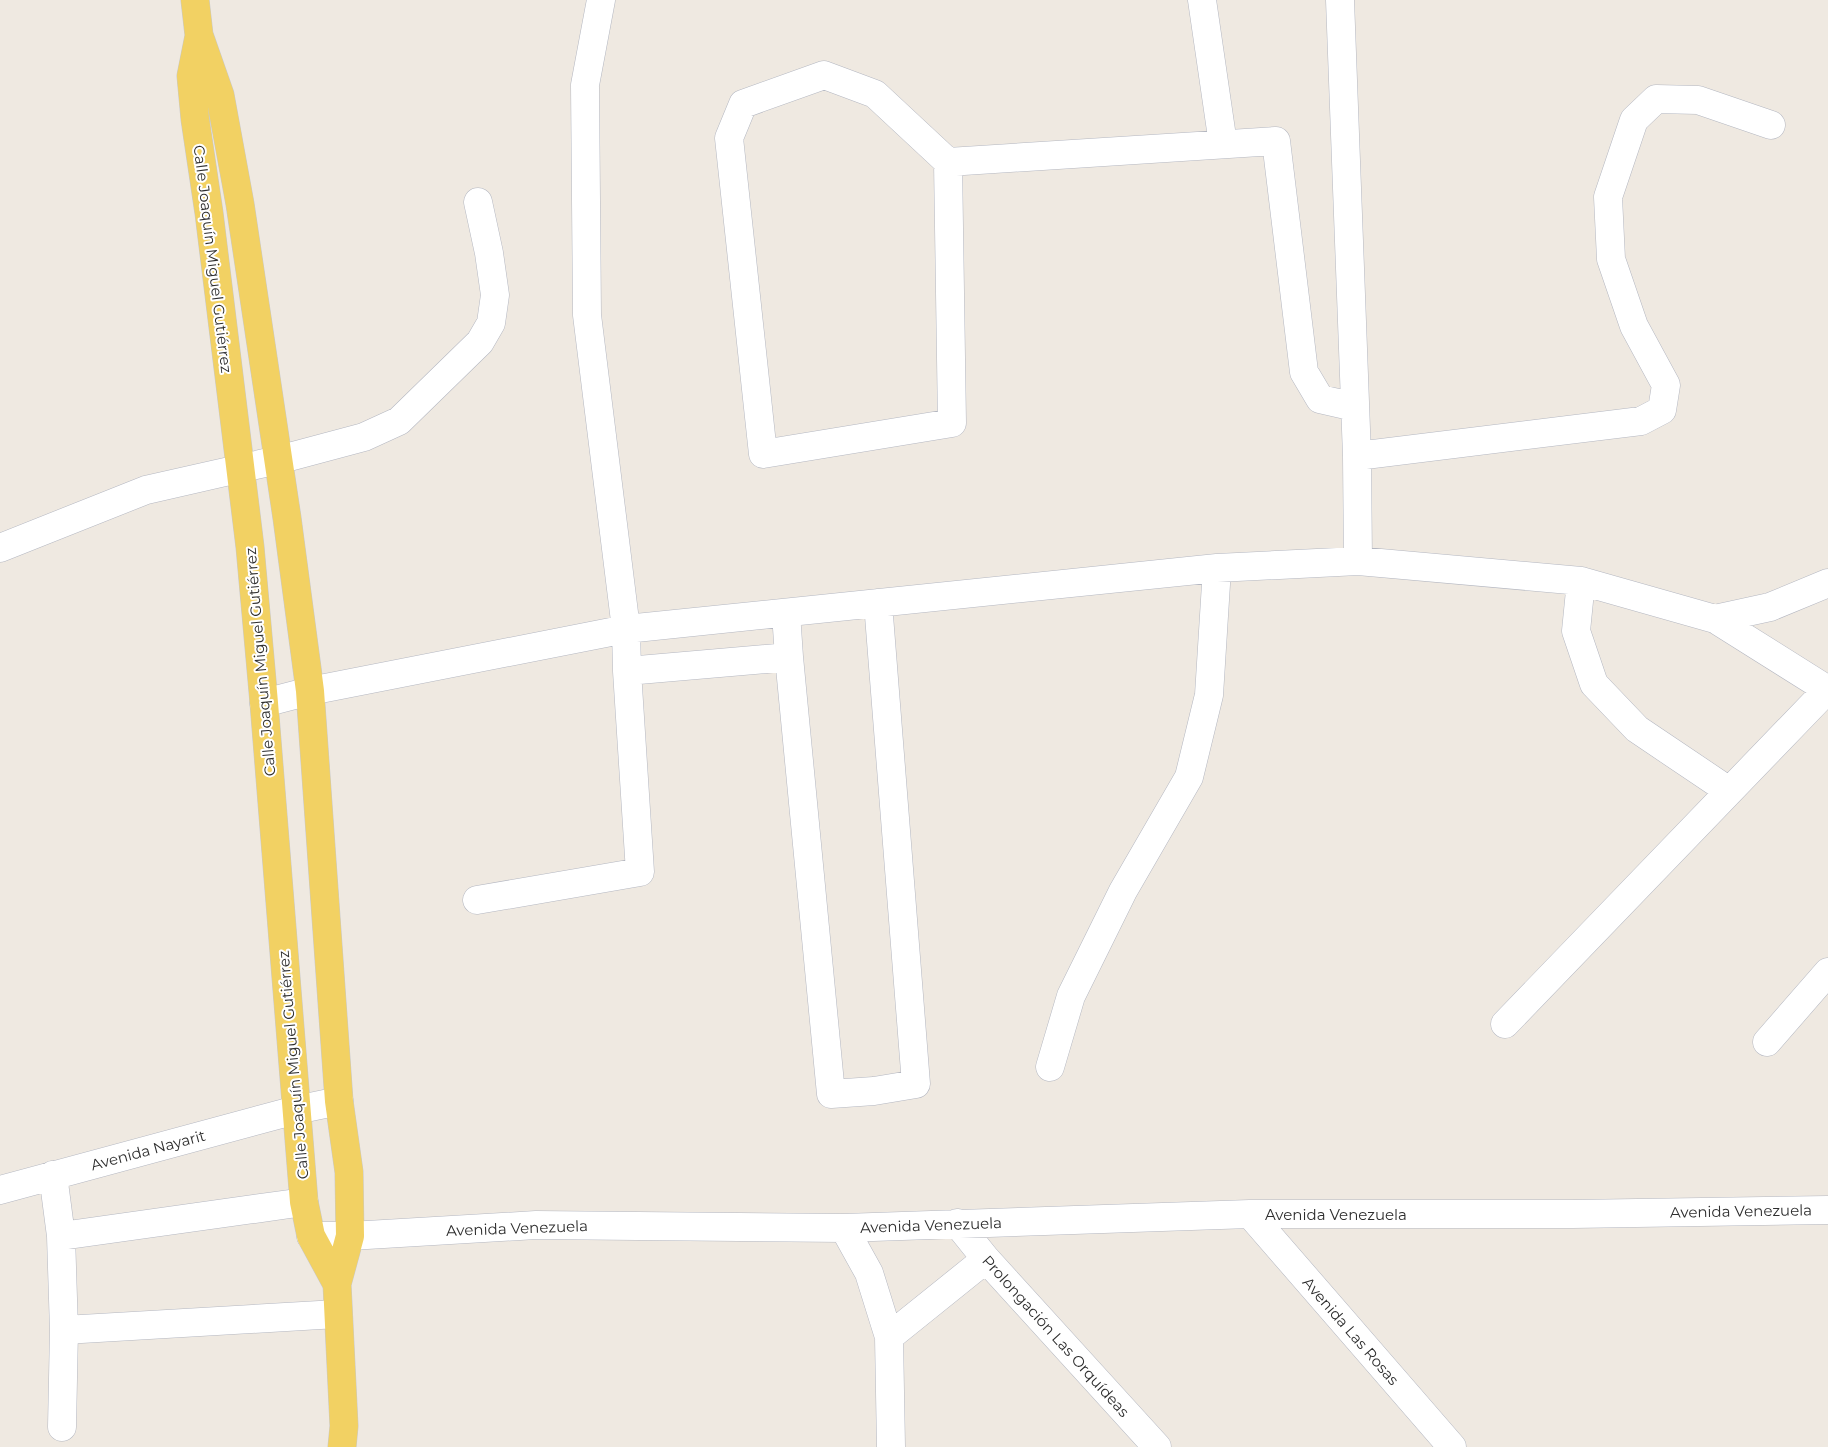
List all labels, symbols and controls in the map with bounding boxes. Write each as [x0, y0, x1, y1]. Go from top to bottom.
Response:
street label: Calle Joaquín Miguel Gutiérrez [190, 144, 236, 374]
street label: Calle Joaquín Miguel Gutiérrez [241, 547, 279, 777]
street label: Calle Joaquín Miguel Gutiérrez [274, 950, 312, 1180]
street label: Avenida Nayarit [89, 1126, 207, 1174]
street label: Avenida Venezuela [1670, 1200, 1812, 1222]
street label: Avenida Venezuela [1265, 1205, 1407, 1224]
street label: Avenida Venezuela [860, 1213, 1002, 1237]
street label: Avenida Venezuela [446, 1216, 588, 1240]
street label: Prolongación Las Orquídeas [978, 1251, 1134, 1421]
street label: Avenida Las Rosas [1299, 1273, 1403, 1389]

